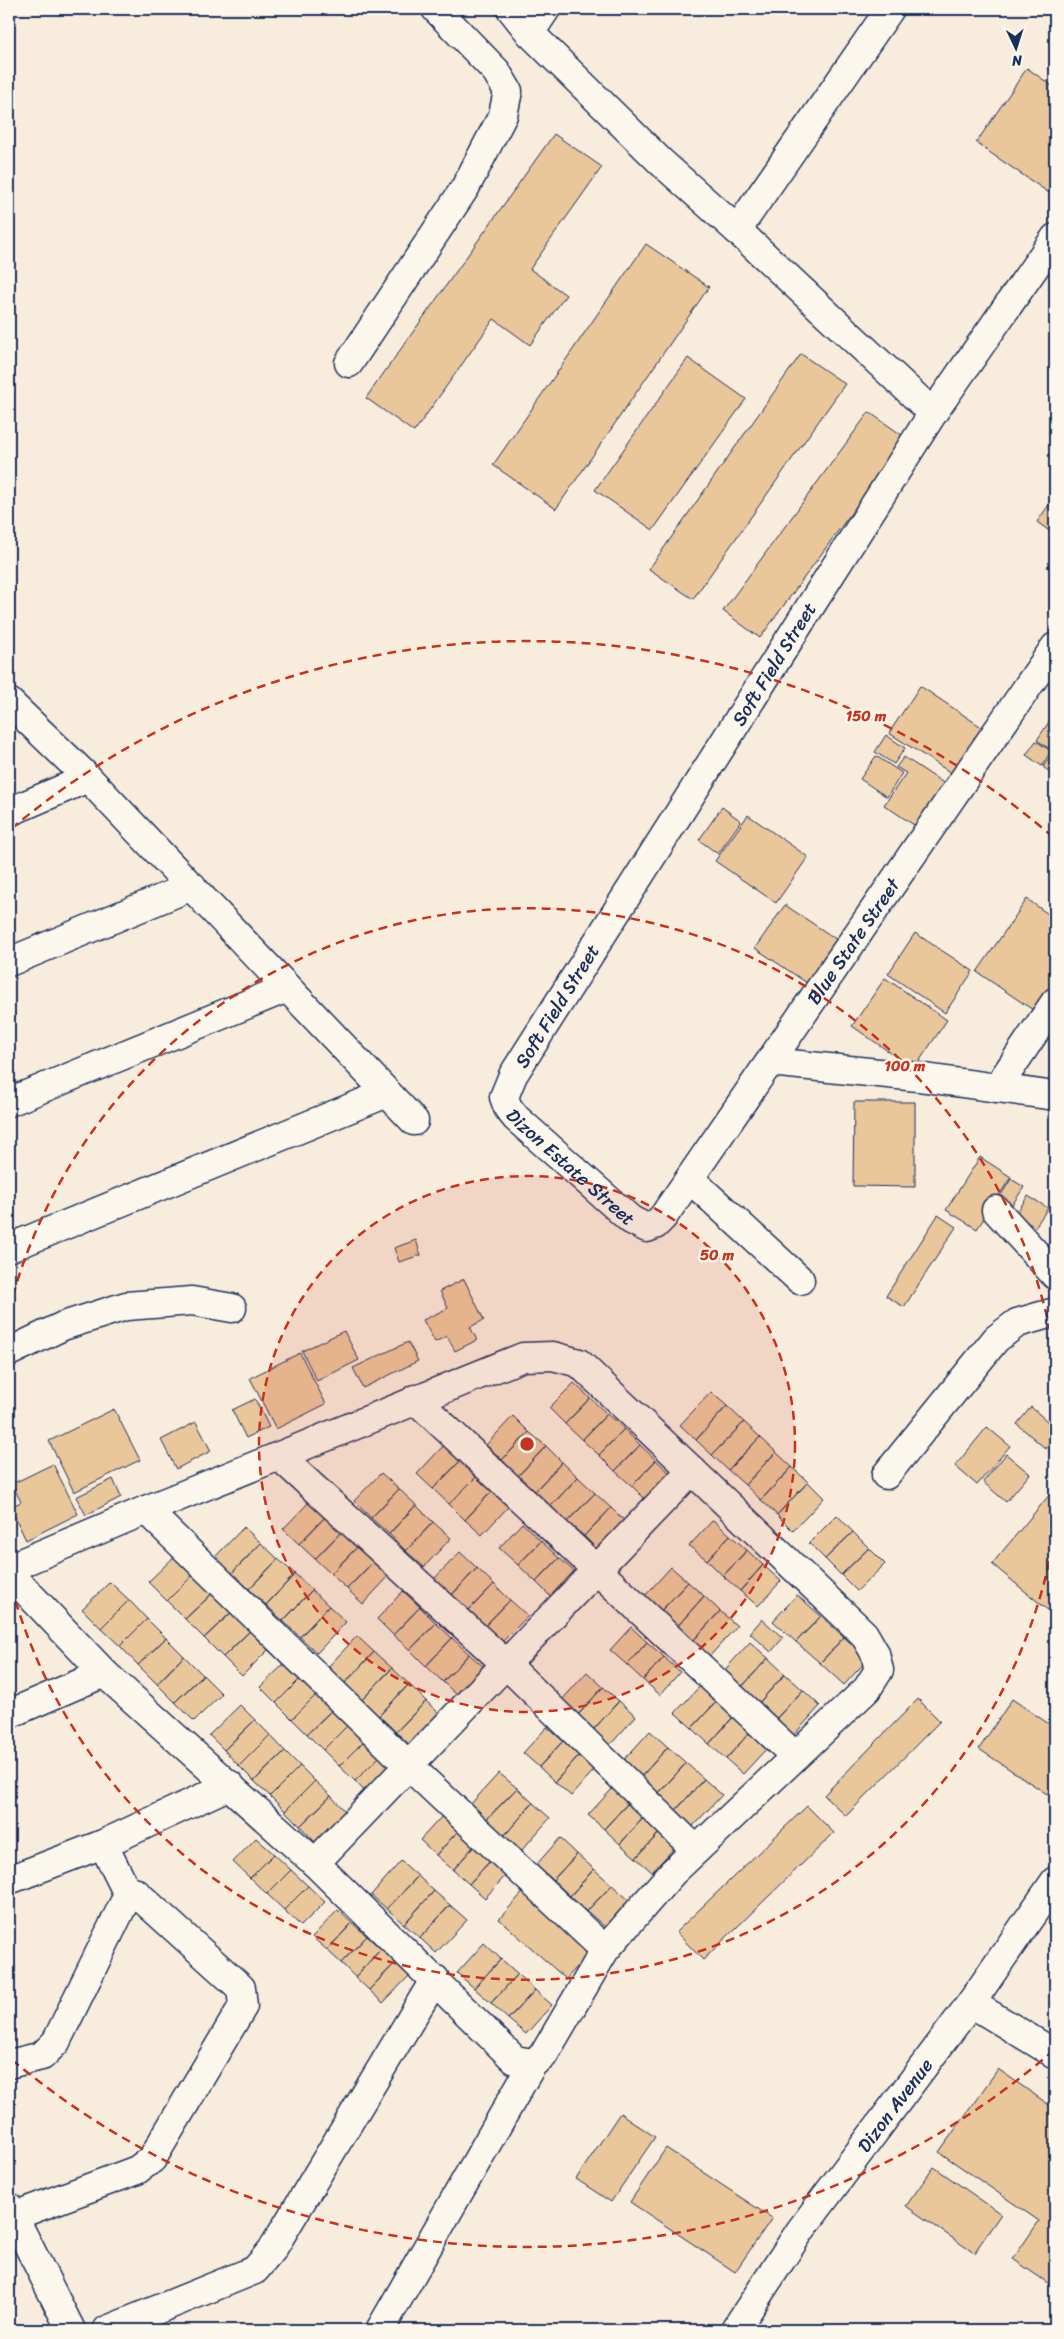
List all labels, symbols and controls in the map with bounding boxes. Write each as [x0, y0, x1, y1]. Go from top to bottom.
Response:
north arrow [992, 22, 1042, 72]
text: N [1011, 48, 1024, 73]
street label: Soft Field Street [723, 595, 825, 733]
text: 150 m [846, 703, 887, 729]
street label: Blue State Street [797, 870, 909, 1011]
street label: Soft Field Street [506, 937, 608, 1075]
text: 100 m [885, 1053, 926, 1079]
street label: Dizon Estate Street [498, 1101, 643, 1234]
text: 50 m [700, 1242, 735, 1268]
centre of rings [518, 1435, 536, 1453]
street label: Dizon Avenue [848, 2050, 941, 2159]

